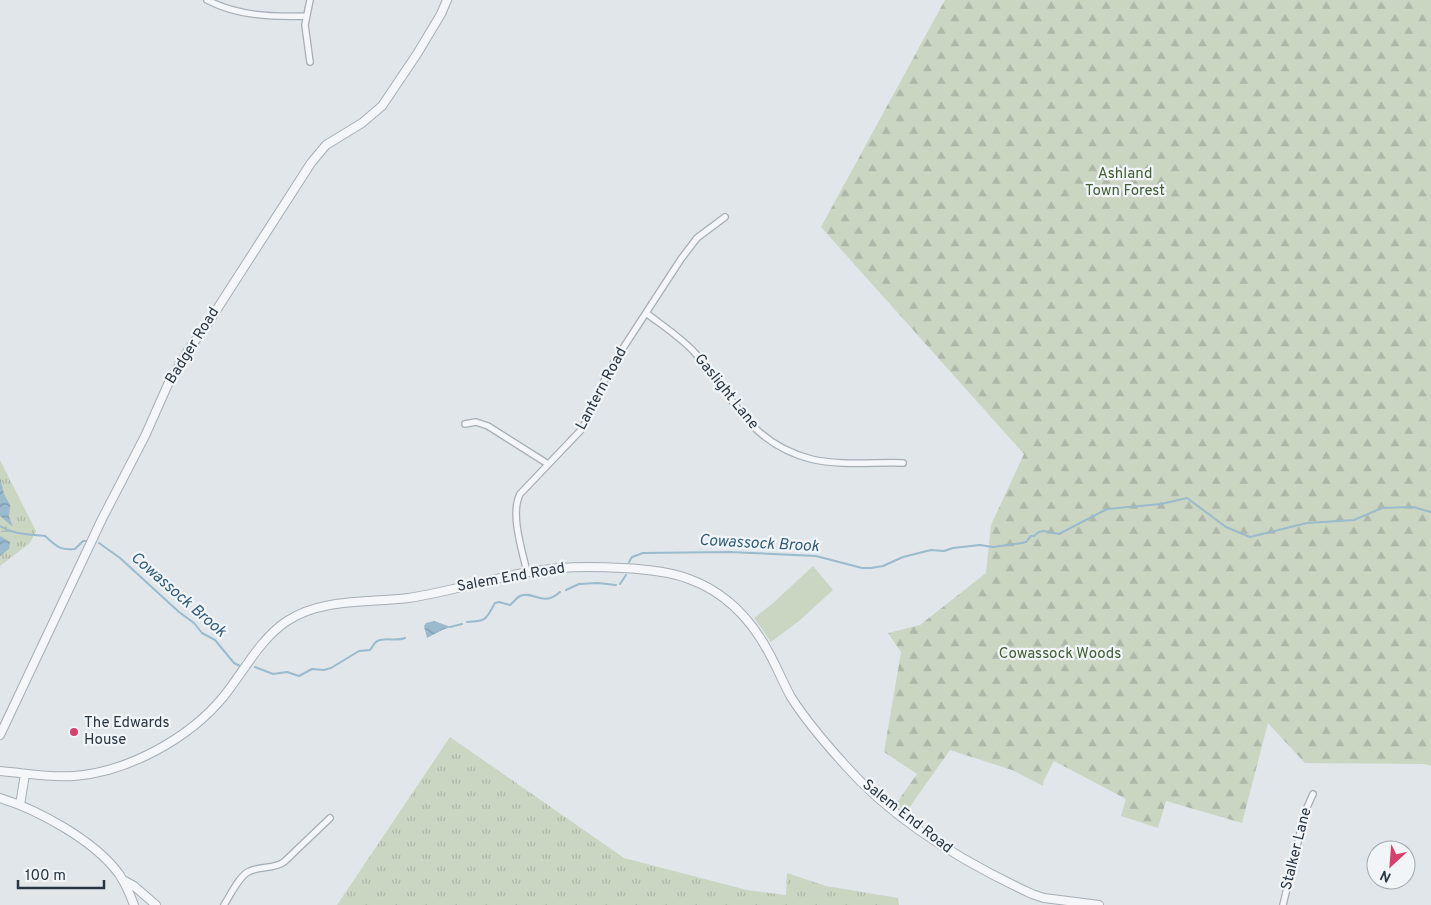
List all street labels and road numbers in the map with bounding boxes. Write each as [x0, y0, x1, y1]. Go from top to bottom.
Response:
street label: Badger Road [162, 304, 224, 388]
street label: Lantern Road [572, 344, 632, 434]
street label: Gaslight Lane [690, 350, 762, 434]
street label: Salem End Road [455, 559, 567, 597]
street label: Salem End Road [858, 776, 956, 858]
street label: Stalker Lane [1278, 806, 1316, 892]

